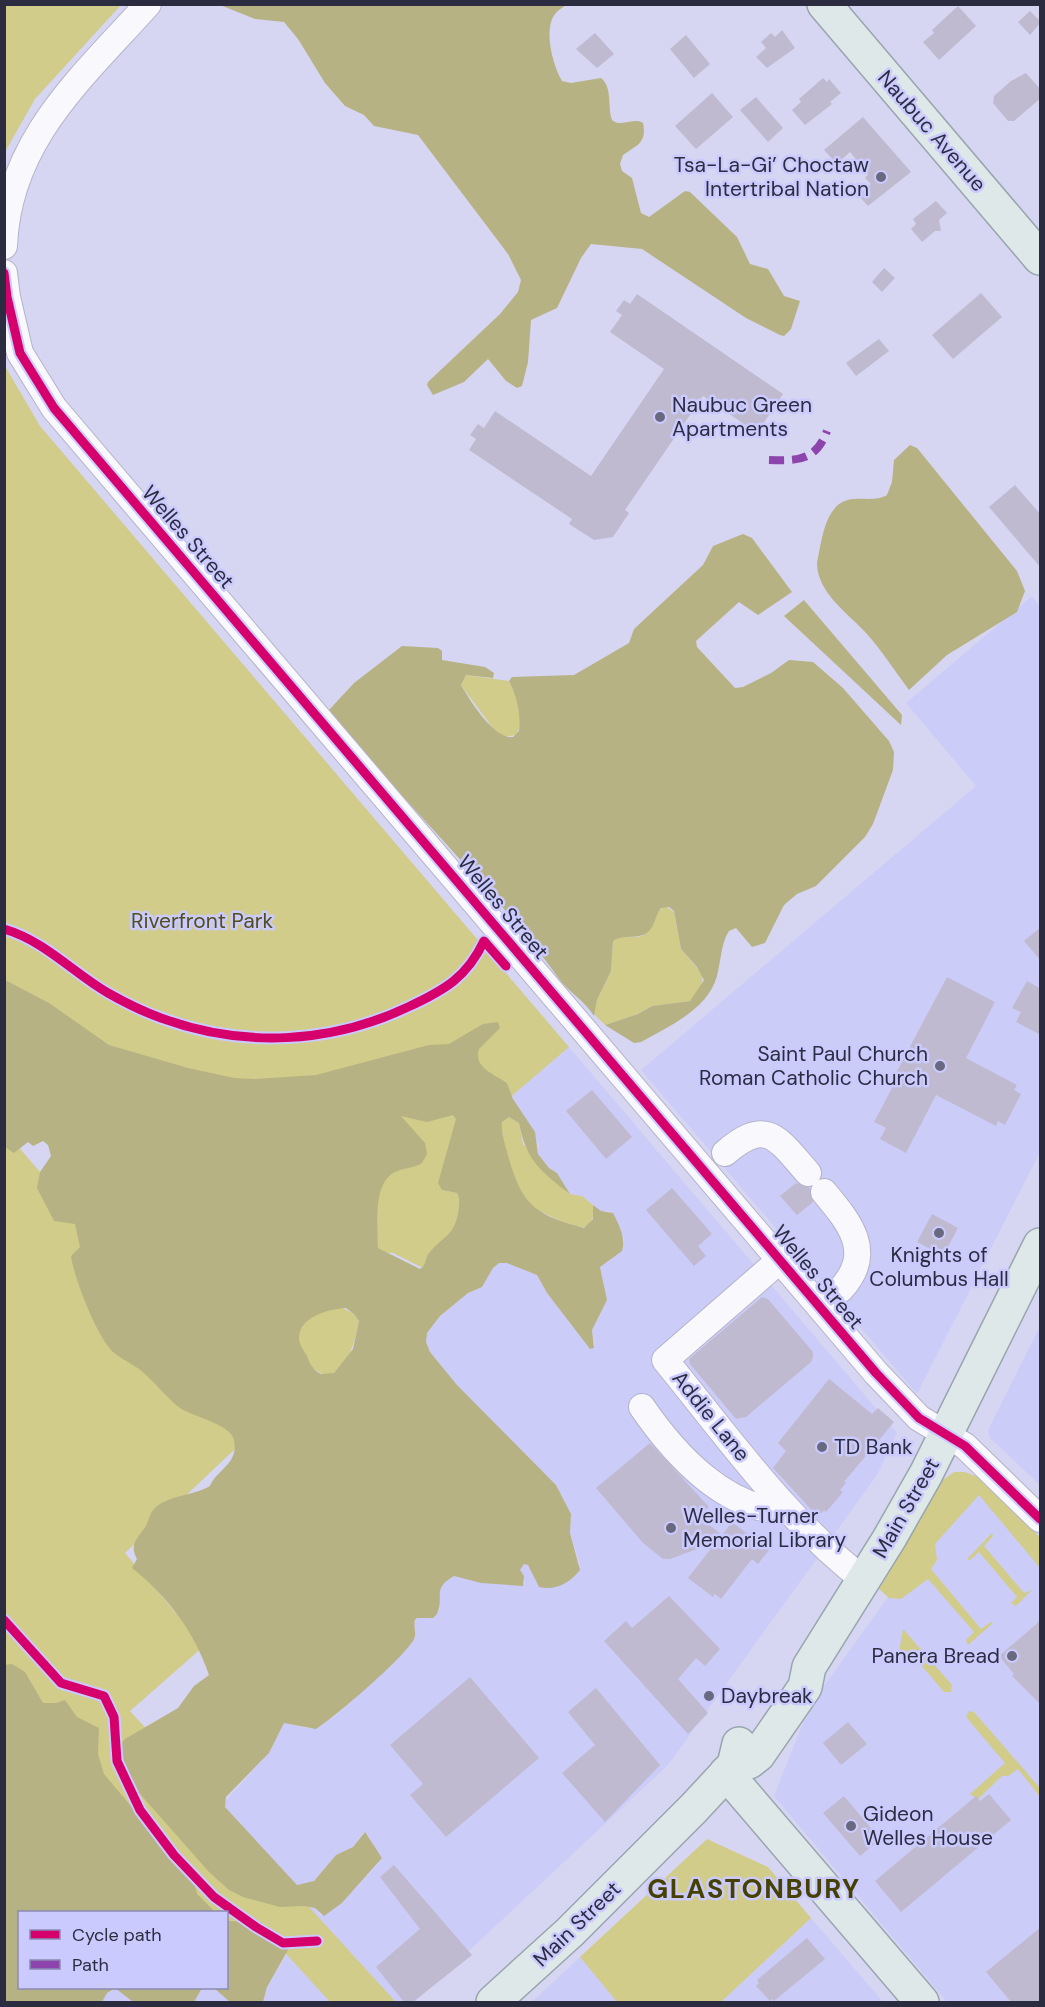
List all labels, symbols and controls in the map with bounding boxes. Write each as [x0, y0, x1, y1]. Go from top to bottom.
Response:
street label: Naubuc Avenue [872, 64, 993, 198]
place label: Tsa-La-Gi’ Choctaw Intertribal Nation [674, 151, 869, 203]
marker: Tsa-La-Gi’ Choctaw Intertribal Nation [874, 170, 888, 184]
place label: Naubuc Green Apartments [672, 391, 812, 443]
marker: Naubuc Green Apartments [653, 410, 667, 424]
street label: Welles Street [135, 479, 241, 595]
street label: Welles Street [451, 849, 555, 965]
park label: Riverfront Park [131, 907, 273, 935]
place label: Saint Paul Church Roman Catholic Church [699, 1040, 928, 1092]
marker: Saint Paul Church Roman Catholic Church [933, 1059, 947, 1073]
street label: Welles Street [766, 1219, 870, 1335]
marker: Knights of Columbus Hall [932, 1226, 946, 1240]
place label: Knights of Columbus Hall [869, 1241, 1009, 1293]
street label: Addie Lane [666, 1365, 756, 1467]
place label: TD Bank [834, 1433, 913, 1461]
marker: TD Bank [815, 1440, 829, 1454]
street label: Main Street [866, 1453, 946, 1563]
place label: Welles-Turner Memorial Library [683, 1502, 846, 1554]
marker: Welles-Turner Memorial Library [664, 1521, 678, 1535]
place label: Panera Bread [872, 1642, 1000, 1670]
marker: Panera Bread [1005, 1649, 1019, 1663]
place label: Daybreak [721, 1682, 813, 1710]
marker: Daybreak [702, 1689, 716, 1703]
place label: Gideon Welles House [863, 1800, 993, 1852]
marker: Gideon Welles House [844, 1819, 858, 1833]
district label: GLASTONBURY [647, 1871, 861, 1906]
street label: Main Street [527, 1875, 627, 1973]
legend [18, 1911, 228, 1989]
text: Cycle path [72, 1923, 162, 1947]
text: Path [72, 1953, 109, 1977]

